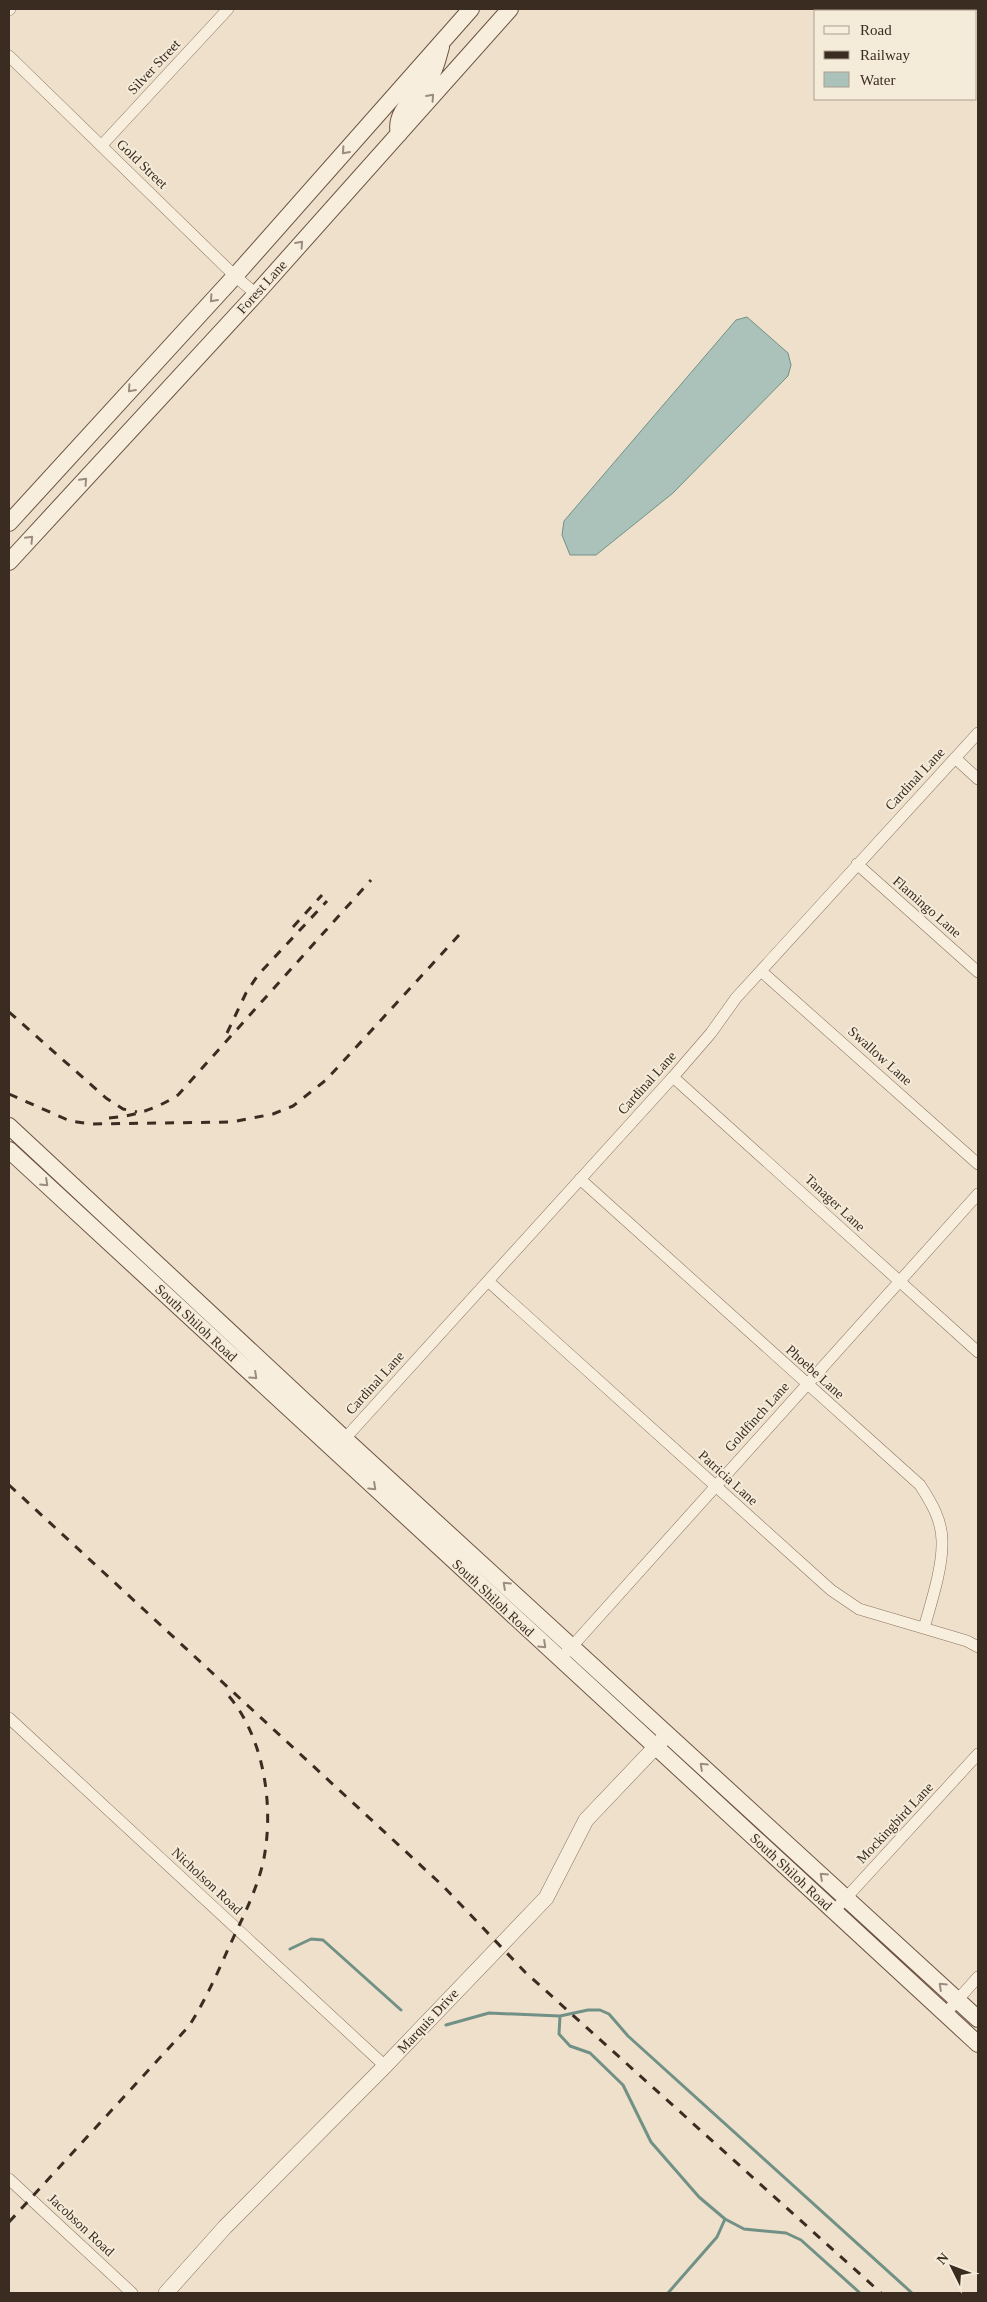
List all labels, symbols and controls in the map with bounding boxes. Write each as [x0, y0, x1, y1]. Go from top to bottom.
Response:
legend [814, 10, 977, 100]
text: Road [860, 22, 892, 38]
street label: Silver Street [125, 36, 183, 98]
text: Railway [860, 47, 910, 63]
text: Water [860, 72, 895, 88]
one-way arrow [426, 94, 435, 103]
street label: Gold Street [114, 136, 170, 192]
one-way arrow [342, 146, 351, 155]
one-way arrow [294, 241, 303, 250]
street label: Forest Lane [234, 257, 290, 317]
one-way arrow [210, 293, 219, 302]
one-way arrow [127, 384, 136, 393]
one-way arrow [78, 477, 87, 486]
one-way arrow [24, 536, 33, 545]
street label: Cardinal Lane [882, 745, 948, 813]
street label: Flamingo Lane [890, 873, 964, 941]
street label: Swallow Lane [845, 1023, 915, 1089]
street label: Cardinal Lane [615, 1048, 679, 1118]
street label: Tanager Lane [802, 1171, 868, 1235]
one-way arrow [39, 1177, 48, 1186]
street label: South Shiloh Road [152, 1281, 240, 1365]
street label: Phoebe Lane [783, 1342, 847, 1402]
street label: Cardinal Lane [343, 1348, 407, 1418]
one-way arrow [248, 1370, 257, 1379]
street label: Goldfinch Lane [722, 1379, 792, 1455]
street label: Patricia Lane [695, 1448, 761, 1508]
one-way arrow [367, 1481, 376, 1490]
street label: South Shiloh Road [449, 1556, 537, 1640]
one-way arrow [503, 1582, 512, 1591]
one-way arrow [538, 1639, 547, 1648]
one-way arrow [700, 1763, 709, 1772]
street label: Mockingbird Lane [854, 1780, 936, 1866]
street label: South Shiloh Road [747, 1830, 835, 1914]
street label: Nicholson Road [169, 1845, 245, 1917]
one-way arrow [819, 1873, 828, 1882]
one-way arrow [939, 1983, 948, 1992]
street label: Marquis Drive [395, 1986, 461, 2056]
street label: Jacobson Road [45, 2191, 117, 2259]
north arrow [927, 2242, 977, 2292]
text: N [934, 2250, 952, 2267]

